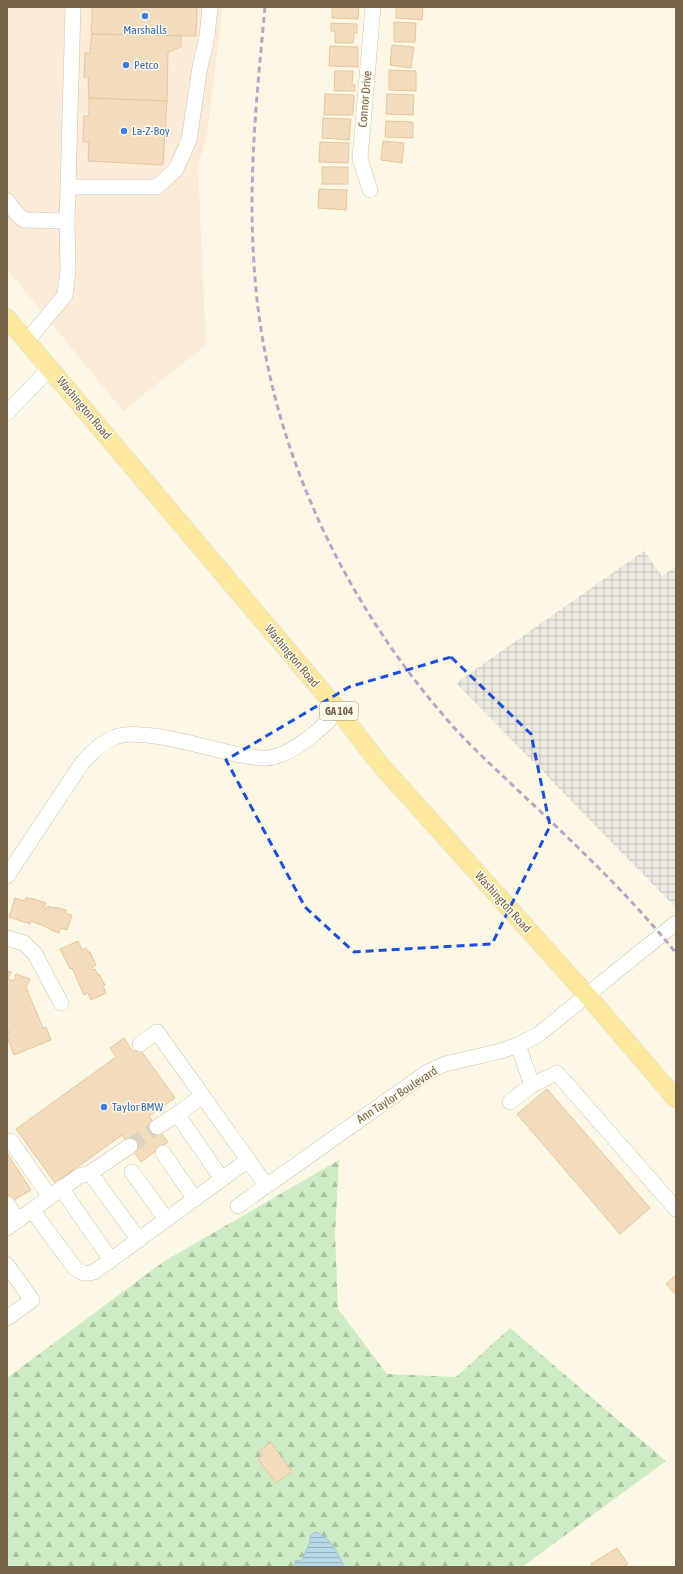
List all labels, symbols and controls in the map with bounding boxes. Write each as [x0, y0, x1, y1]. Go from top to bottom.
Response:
marker: Marshalls [140, 11, 150, 21]
place label: Marshalls [123, 23, 167, 37]
place label: Petco [134, 58, 159, 72]
marker: Petco [121, 60, 131, 70]
street label: Connor Drive [356, 70, 374, 128]
place label: La-Z-Boy [132, 124, 170, 138]
marker: La-Z-Boy [119, 126, 129, 136]
street label: Washington Road [54, 374, 114, 442]
street label: Washington Road [262, 622, 322, 690]
road number: GA 104 [320, 702, 358, 720]
street label: Washington Road [472, 869, 534, 935]
street label: Ann Taylor Boulevard [354, 1064, 440, 1126]
place label: Taylor BMW [112, 1100, 164, 1114]
marker: Taylor BMW [99, 1102, 109, 1112]

